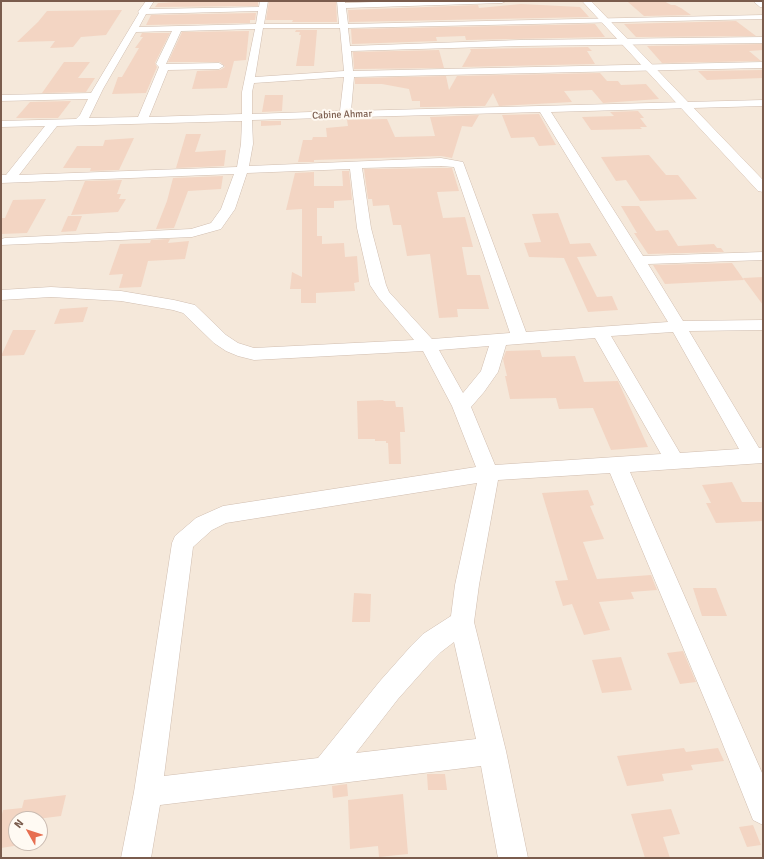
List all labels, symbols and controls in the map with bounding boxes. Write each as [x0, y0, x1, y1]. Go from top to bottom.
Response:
street label: Cabine Ahmar [312, 108, 372, 122]
north arrow [8, 811, 48, 851]
text: N [12, 817, 27, 831]

